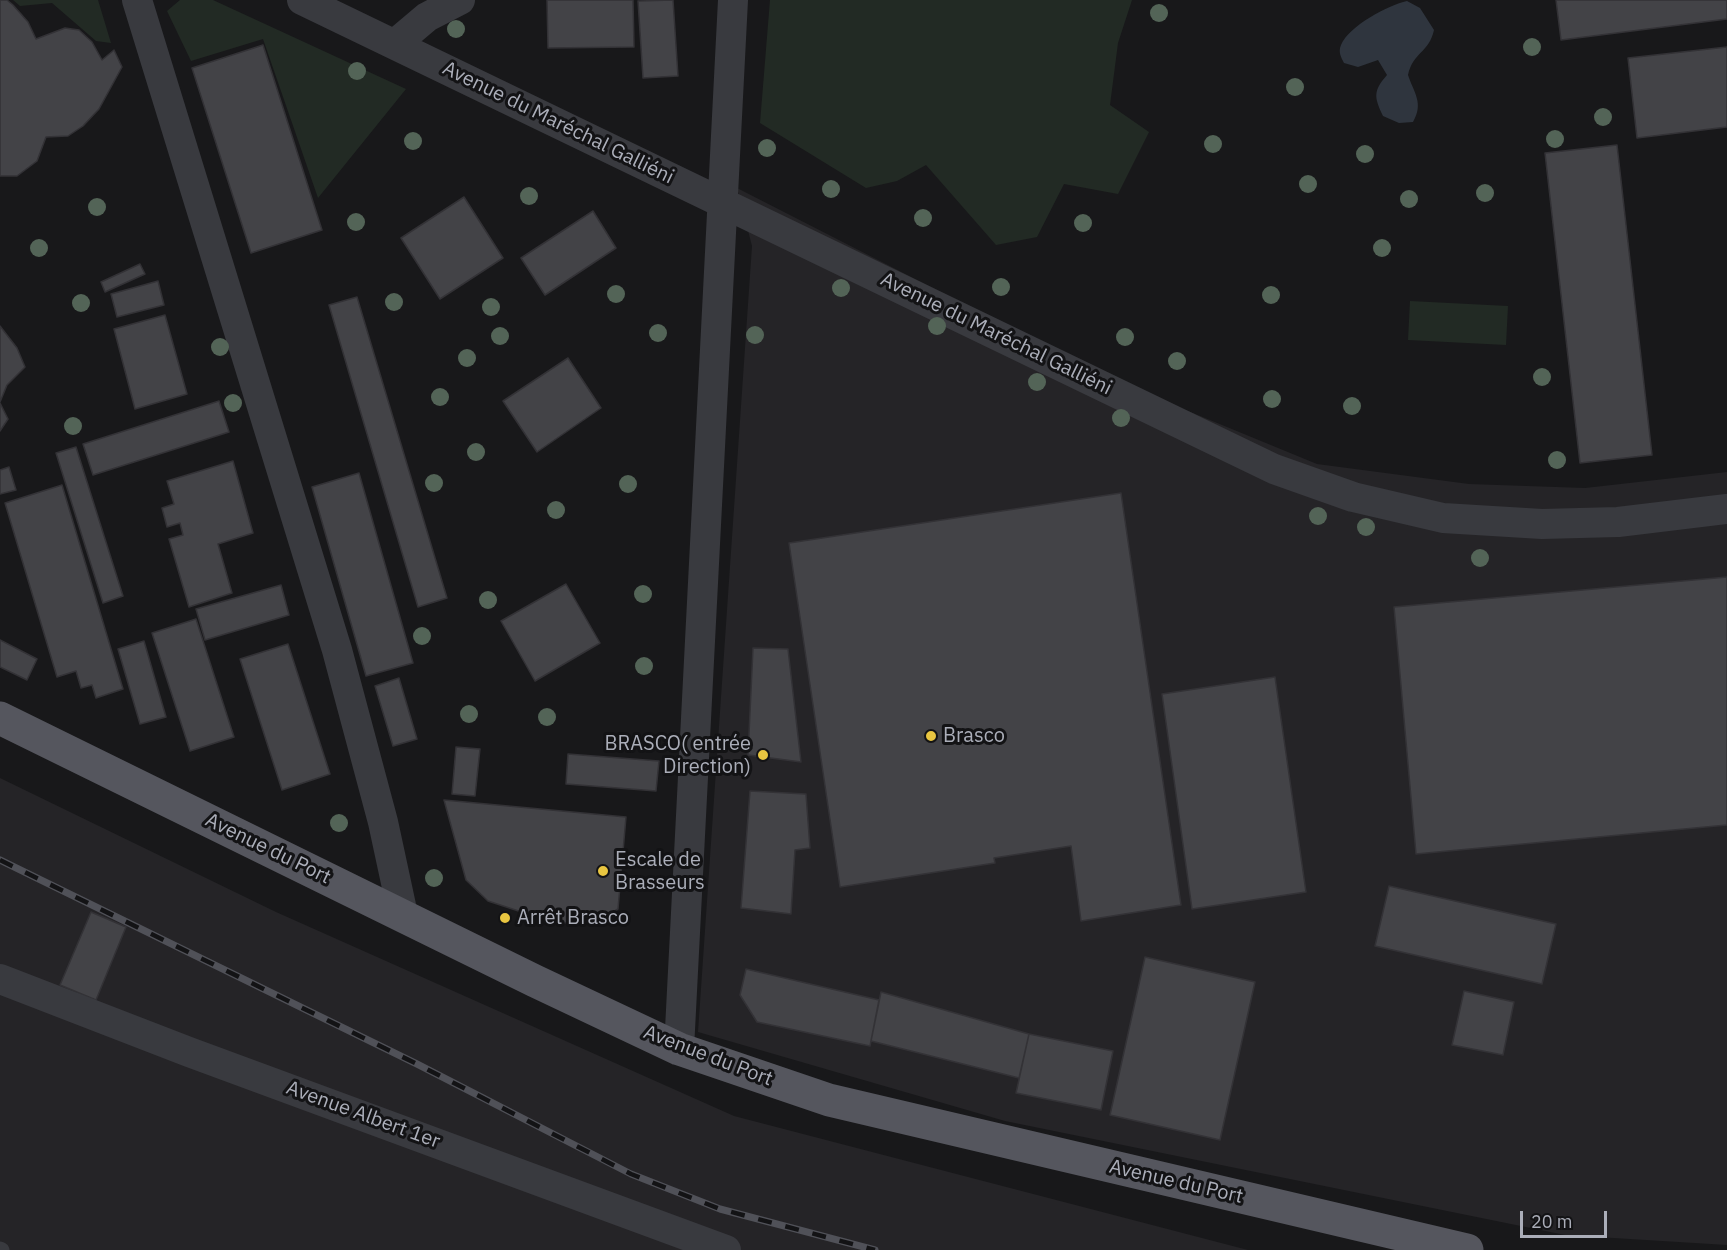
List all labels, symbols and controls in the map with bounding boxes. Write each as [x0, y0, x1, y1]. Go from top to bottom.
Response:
street label: Avenue du Maréchal Galliéni [438, 56, 678, 190]
street label: Avenue du Maréchal Galliéni [876, 267, 1116, 401]
place label: Brasco [943, 724, 1005, 748]
marker: Brasco [924, 729, 938, 743]
place label: BRASCO( entrée Direction) [604, 732, 751, 779]
marker: BRASCO( entrée Direction) [756, 748, 770, 762]
street label: Avenue du Port [201, 808, 335, 890]
place label: Escale de Brasseurs [615, 848, 705, 895]
marker: Escale de Brasseurs [596, 864, 610, 878]
place label: Arrêt Brasco [517, 906, 629, 930]
marker: Arrêt Brasco [498, 911, 512, 925]
street label: Avenue du Port [640, 1020, 776, 1092]
street label: Avenue Albert 1er [283, 1076, 443, 1154]
street label: Avenue du Port [1107, 1155, 1245, 1209]
scale bar [1523, 1199, 1610, 1237]
text: 20 m [1531, 1210, 1573, 1233]

